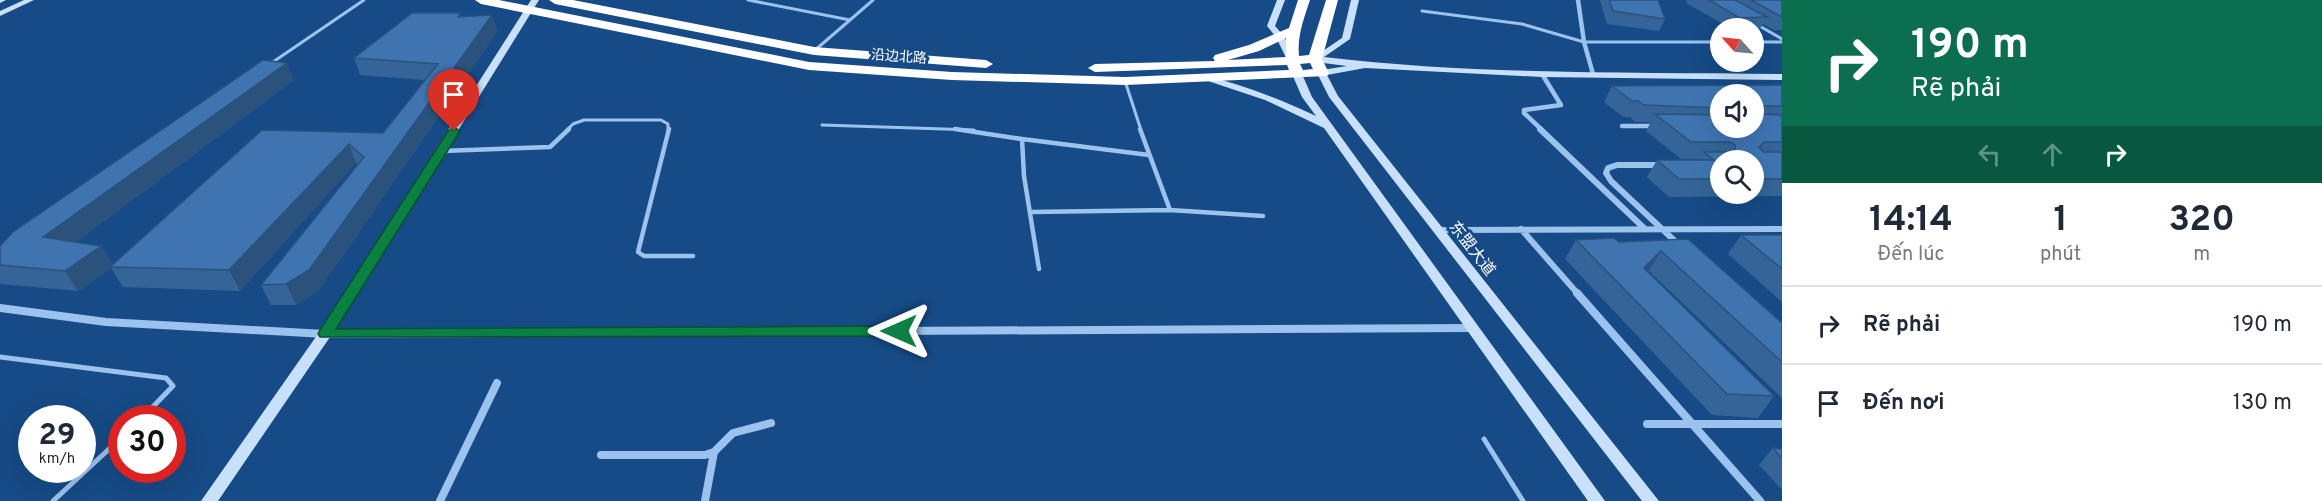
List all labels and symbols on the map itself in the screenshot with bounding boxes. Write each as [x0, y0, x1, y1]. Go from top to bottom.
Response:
north arrow [1710, 18, 1764, 72]
street label: 沿边北路 [870, 46, 927, 68]
pin [428, 69, 479, 131]
street label: 东盟大道 [1444, 218, 1499, 281]
position arrow [867, 299, 931, 363]
speed limit sign: 30 [108, 405, 186, 483]

